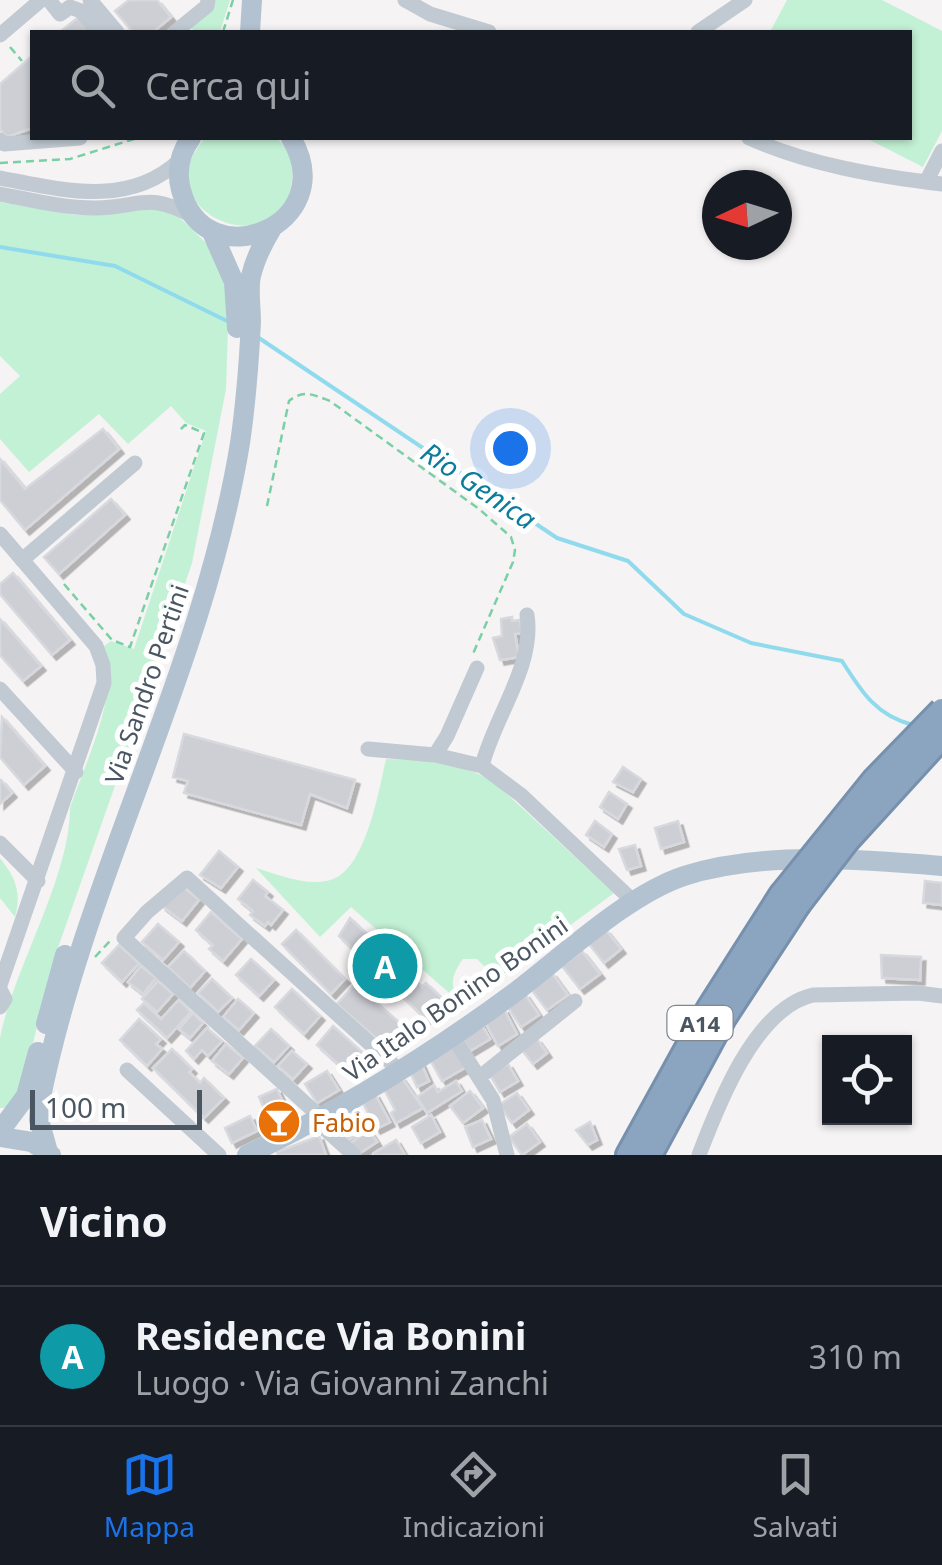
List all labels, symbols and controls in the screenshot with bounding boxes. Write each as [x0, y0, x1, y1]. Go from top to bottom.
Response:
search box [30, 30, 912, 140]
icon: search [65, 58, 120, 113]
text: Cerca qui [145, 59, 311, 111]
north arrow [702, 170, 792, 260]
your location [485, 423, 536, 474]
water label: Rio Genica [414, 433, 544, 538]
street label: Via Sandro Pertini [96, 580, 196, 788]
street label: Via Italo Bonino Bonini [336, 907, 574, 1089]
pin: A [352, 928, 418, 1004]
road number: A14 [668, 1006, 732, 1040]
map controls [822, 1035, 912, 1125]
button: locate [822, 1035, 912, 1125]
scale bar [30, 1085, 202, 1130]
text: 100 m [45, 1088, 127, 1126]
bar icon: Fabio [256, 1099, 302, 1145]
place label: Fabio [312, 1105, 376, 1139]
text: Vicino [40, 1192, 168, 1249]
text: Residence Via Bonini [135, 1309, 526, 1361]
text: A [61, 1335, 84, 1378]
text: 310 m [809, 1335, 902, 1378]
text: Luogo · Via Giovanni Zanchi [135, 1361, 549, 1404]
tab: Mappa [104, 1447, 195, 1545]
tab: Indicazioni [403, 1447, 545, 1545]
tab: Salvati [753, 1447, 838, 1545]

